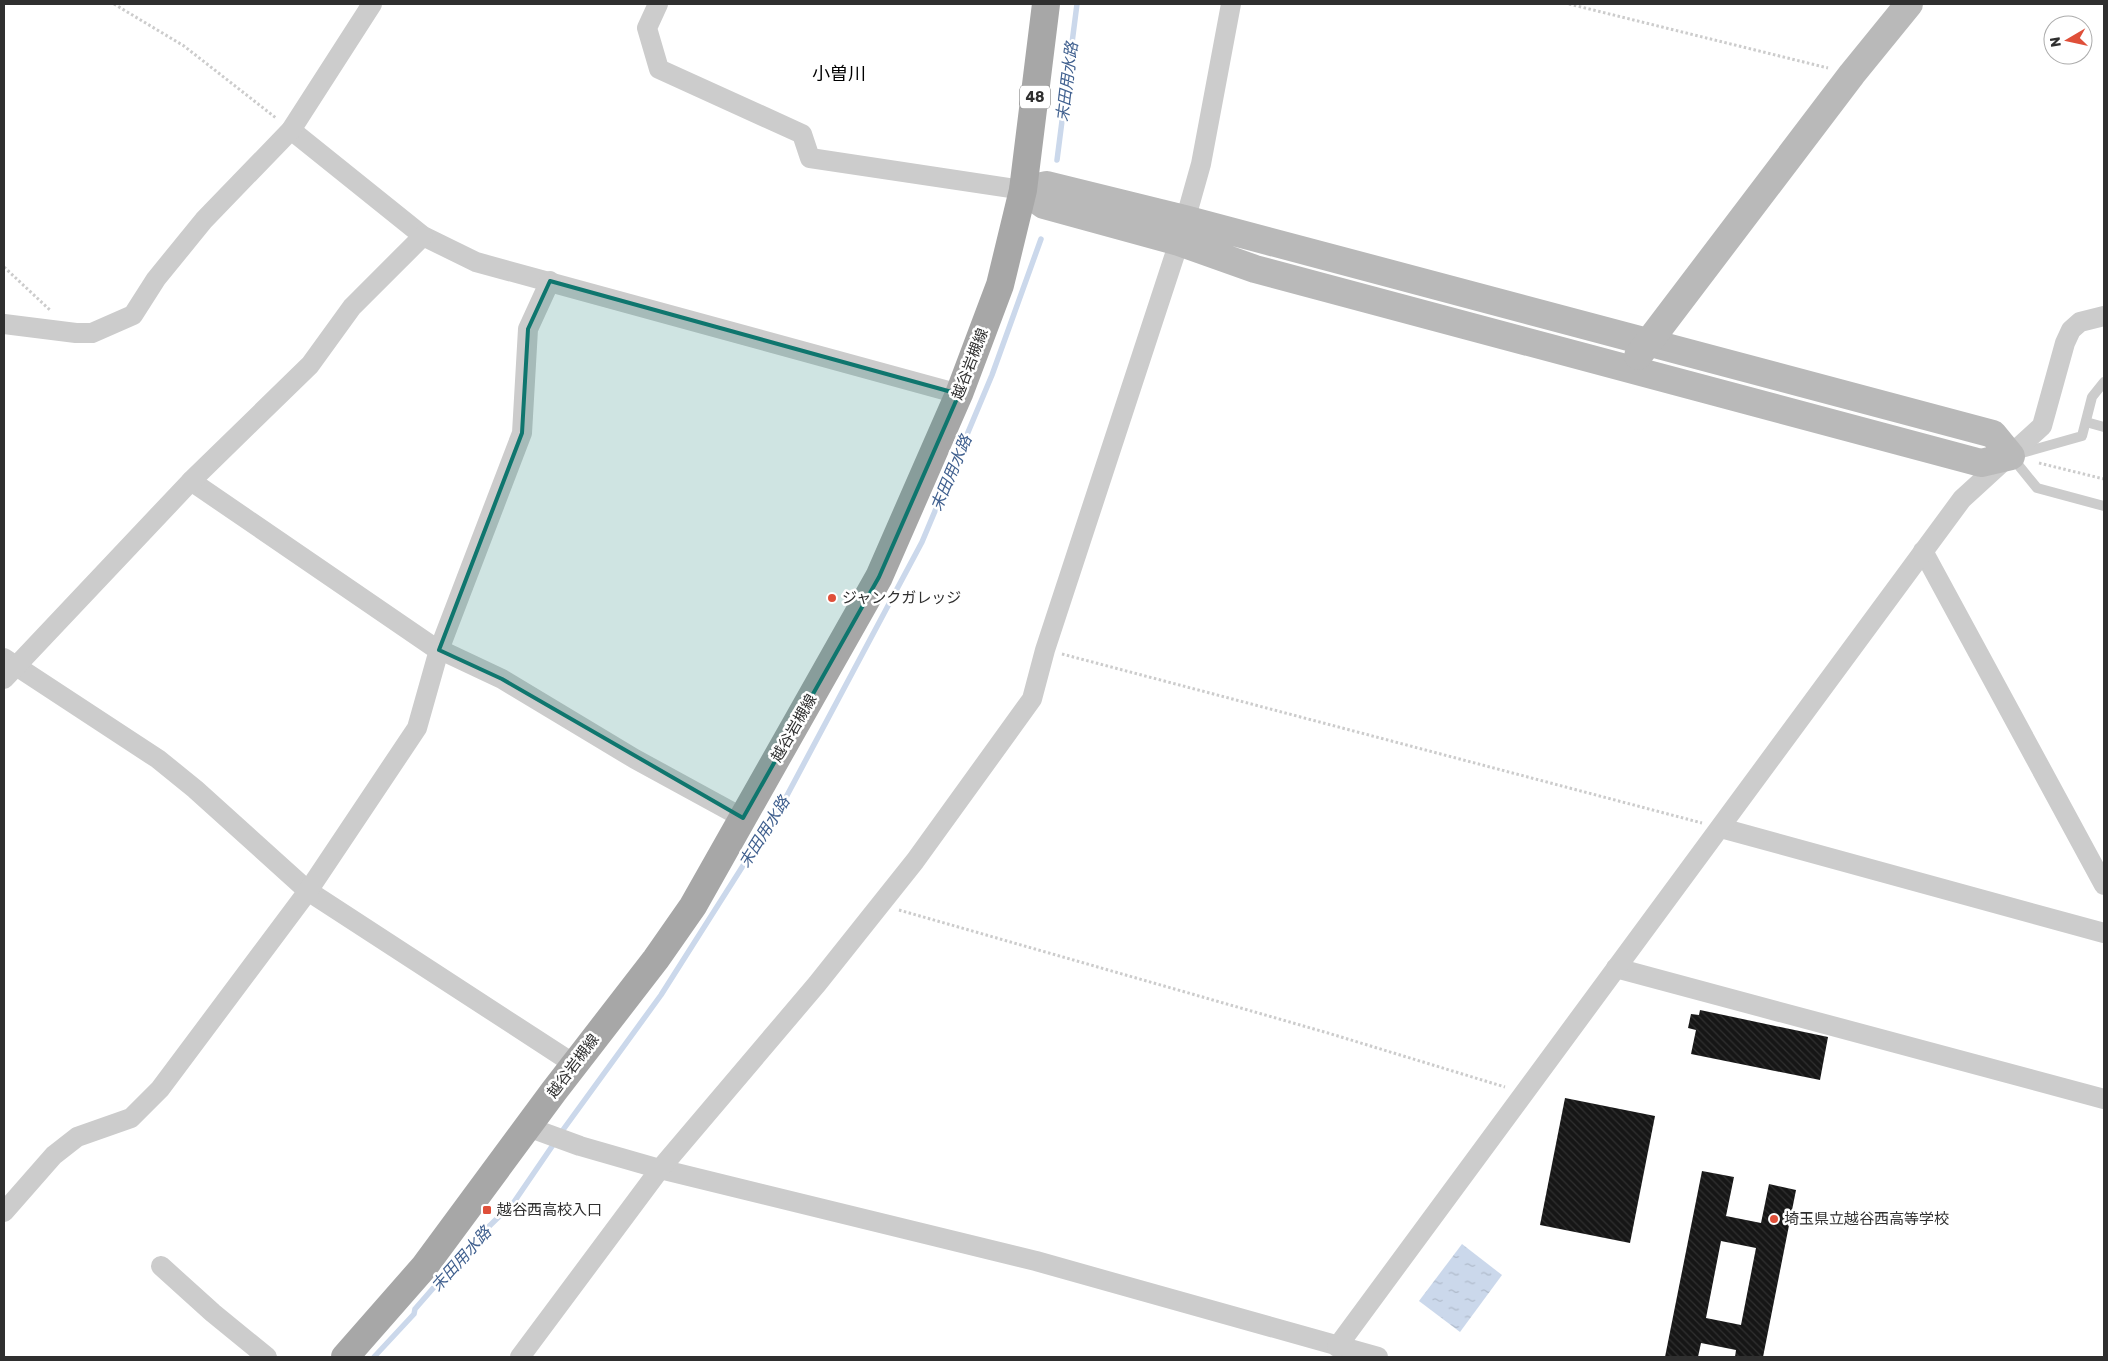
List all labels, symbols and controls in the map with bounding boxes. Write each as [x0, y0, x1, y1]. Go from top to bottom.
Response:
north arrow [2043, 15, 2093, 65]
text: N [2046, 36, 2065, 48]
water label: 末田用水路 [1053, 39, 1082, 123]
district label: 小曽川 [812, 63, 866, 85]
road number: 48 [1020, 85, 1050, 108]
street label: 越谷岩槻線 [948, 326, 992, 403]
water label: 末田用水路 [927, 431, 976, 514]
place label: ジャンクガレッジ [842, 589, 961, 607]
marker: ジャンクガレッジ [826, 592, 838, 604]
street label: 越谷岩槻線 [767, 691, 821, 766]
water label: 末田用水路 [735, 791, 794, 871]
street label: 越谷岩槻線 [543, 1031, 603, 1102]
place label: 越谷西高校入口 [496, 1201, 602, 1219]
marker: 越谷西高校入口 [481, 1204, 493, 1216]
place label: 埼玉県立越谷西高等学校 [1784, 1210, 1949, 1228]
marker: 埼玉県立越谷西高等学校 [1768, 1213, 1780, 1225]
water label: 末田用水路 [427, 1221, 496, 1295]

